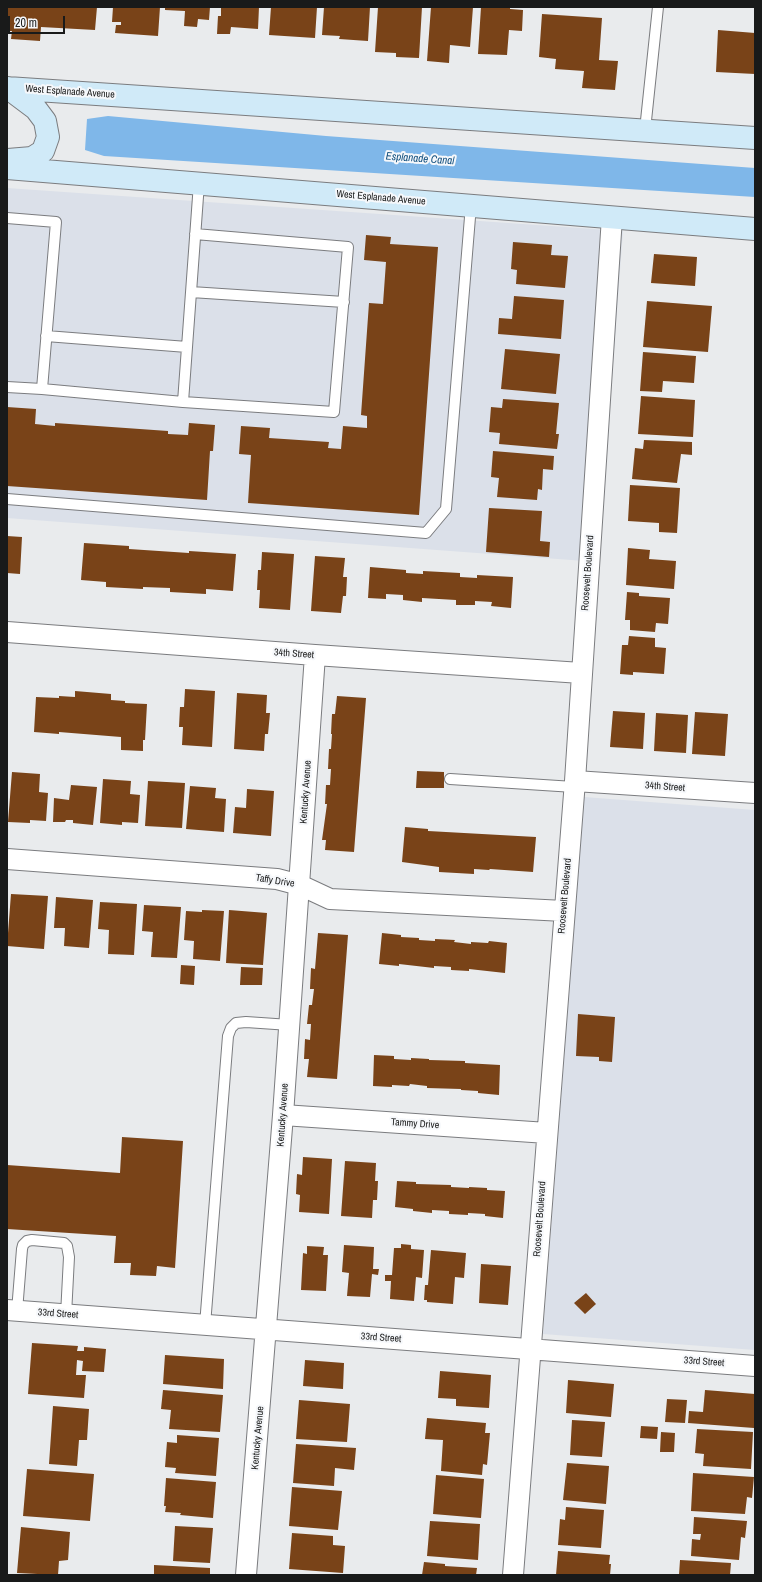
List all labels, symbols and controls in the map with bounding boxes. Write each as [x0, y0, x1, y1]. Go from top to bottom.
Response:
scale bar [10, 8, 67, 34]
text: 20 m [15, 15, 37, 31]
street label: West Esplanade Avenue [25, 83, 115, 101]
water label: Esplanade Canal [385, 150, 455, 168]
street label: West Esplanade Avenue [336, 188, 426, 208]
street label: Roosevelt Boulevard [579, 535, 597, 611]
street label: 34th Street [274, 647, 314, 661]
street label: Kentucky Avenue [298, 760, 314, 824]
street label: 34th Street [645, 780, 685, 794]
street label: Roosevelt Boulevard [556, 858, 574, 934]
street label: Taffy Drive [255, 872, 295, 890]
street label: Kentucky Avenue [275, 1083, 291, 1147]
street label: Tammy Drive [390, 1116, 440, 1132]
street label: Roosevelt Boulevard [531, 1181, 549, 1257]
street label: 33rd Street [37, 1307, 79, 1321]
street label: 33rd Street [360, 1331, 402, 1345]
street label: 33rd Street [683, 1355, 725, 1369]
street label: Kentucky Avenue [249, 1406, 267, 1470]

